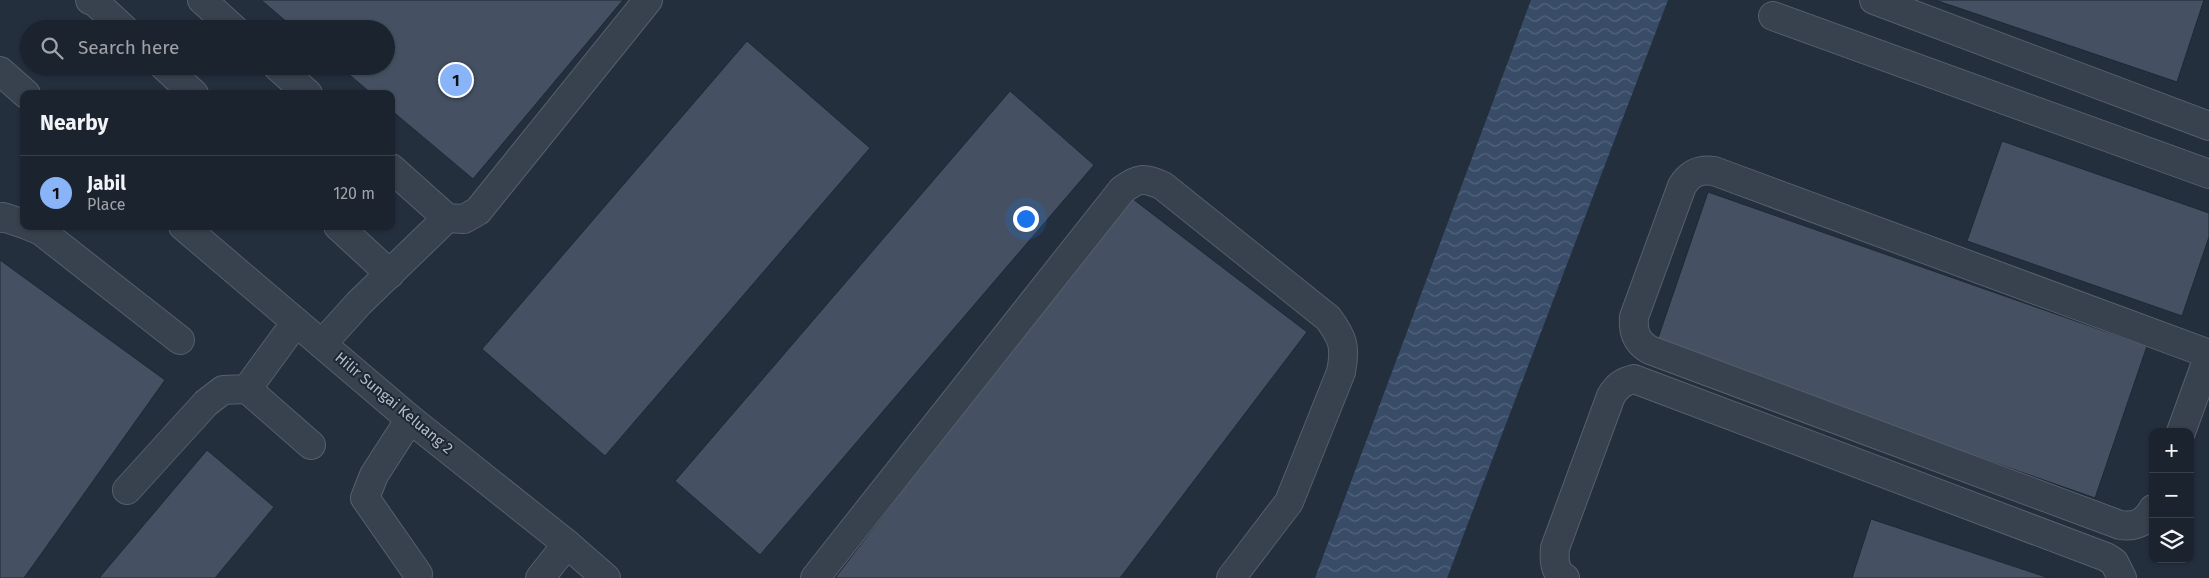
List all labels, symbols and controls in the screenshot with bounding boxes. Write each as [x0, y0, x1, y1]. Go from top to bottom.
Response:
search box [20, 20, 395, 75]
icon: search [38, 34, 66, 62]
text: Search here [78, 36, 179, 59]
pin: 1 [440, 61, 472, 99]
text: Nearby [40, 110, 108, 136]
text: Jabil [87, 172, 126, 195]
text: 1 [52, 184, 60, 203]
text: 120 m [333, 184, 375, 203]
text: Place [87, 195, 126, 214]
your location [1013, 206, 1039, 232]
street label: Hilir Sungai Keluang 2 [331, 348, 457, 458]
map controls [2149, 428, 2194, 563]
button: + [2149, 428, 2194, 473]
button: − [2149, 473, 2194, 518]
button: layers [2149, 518, 2194, 563]

